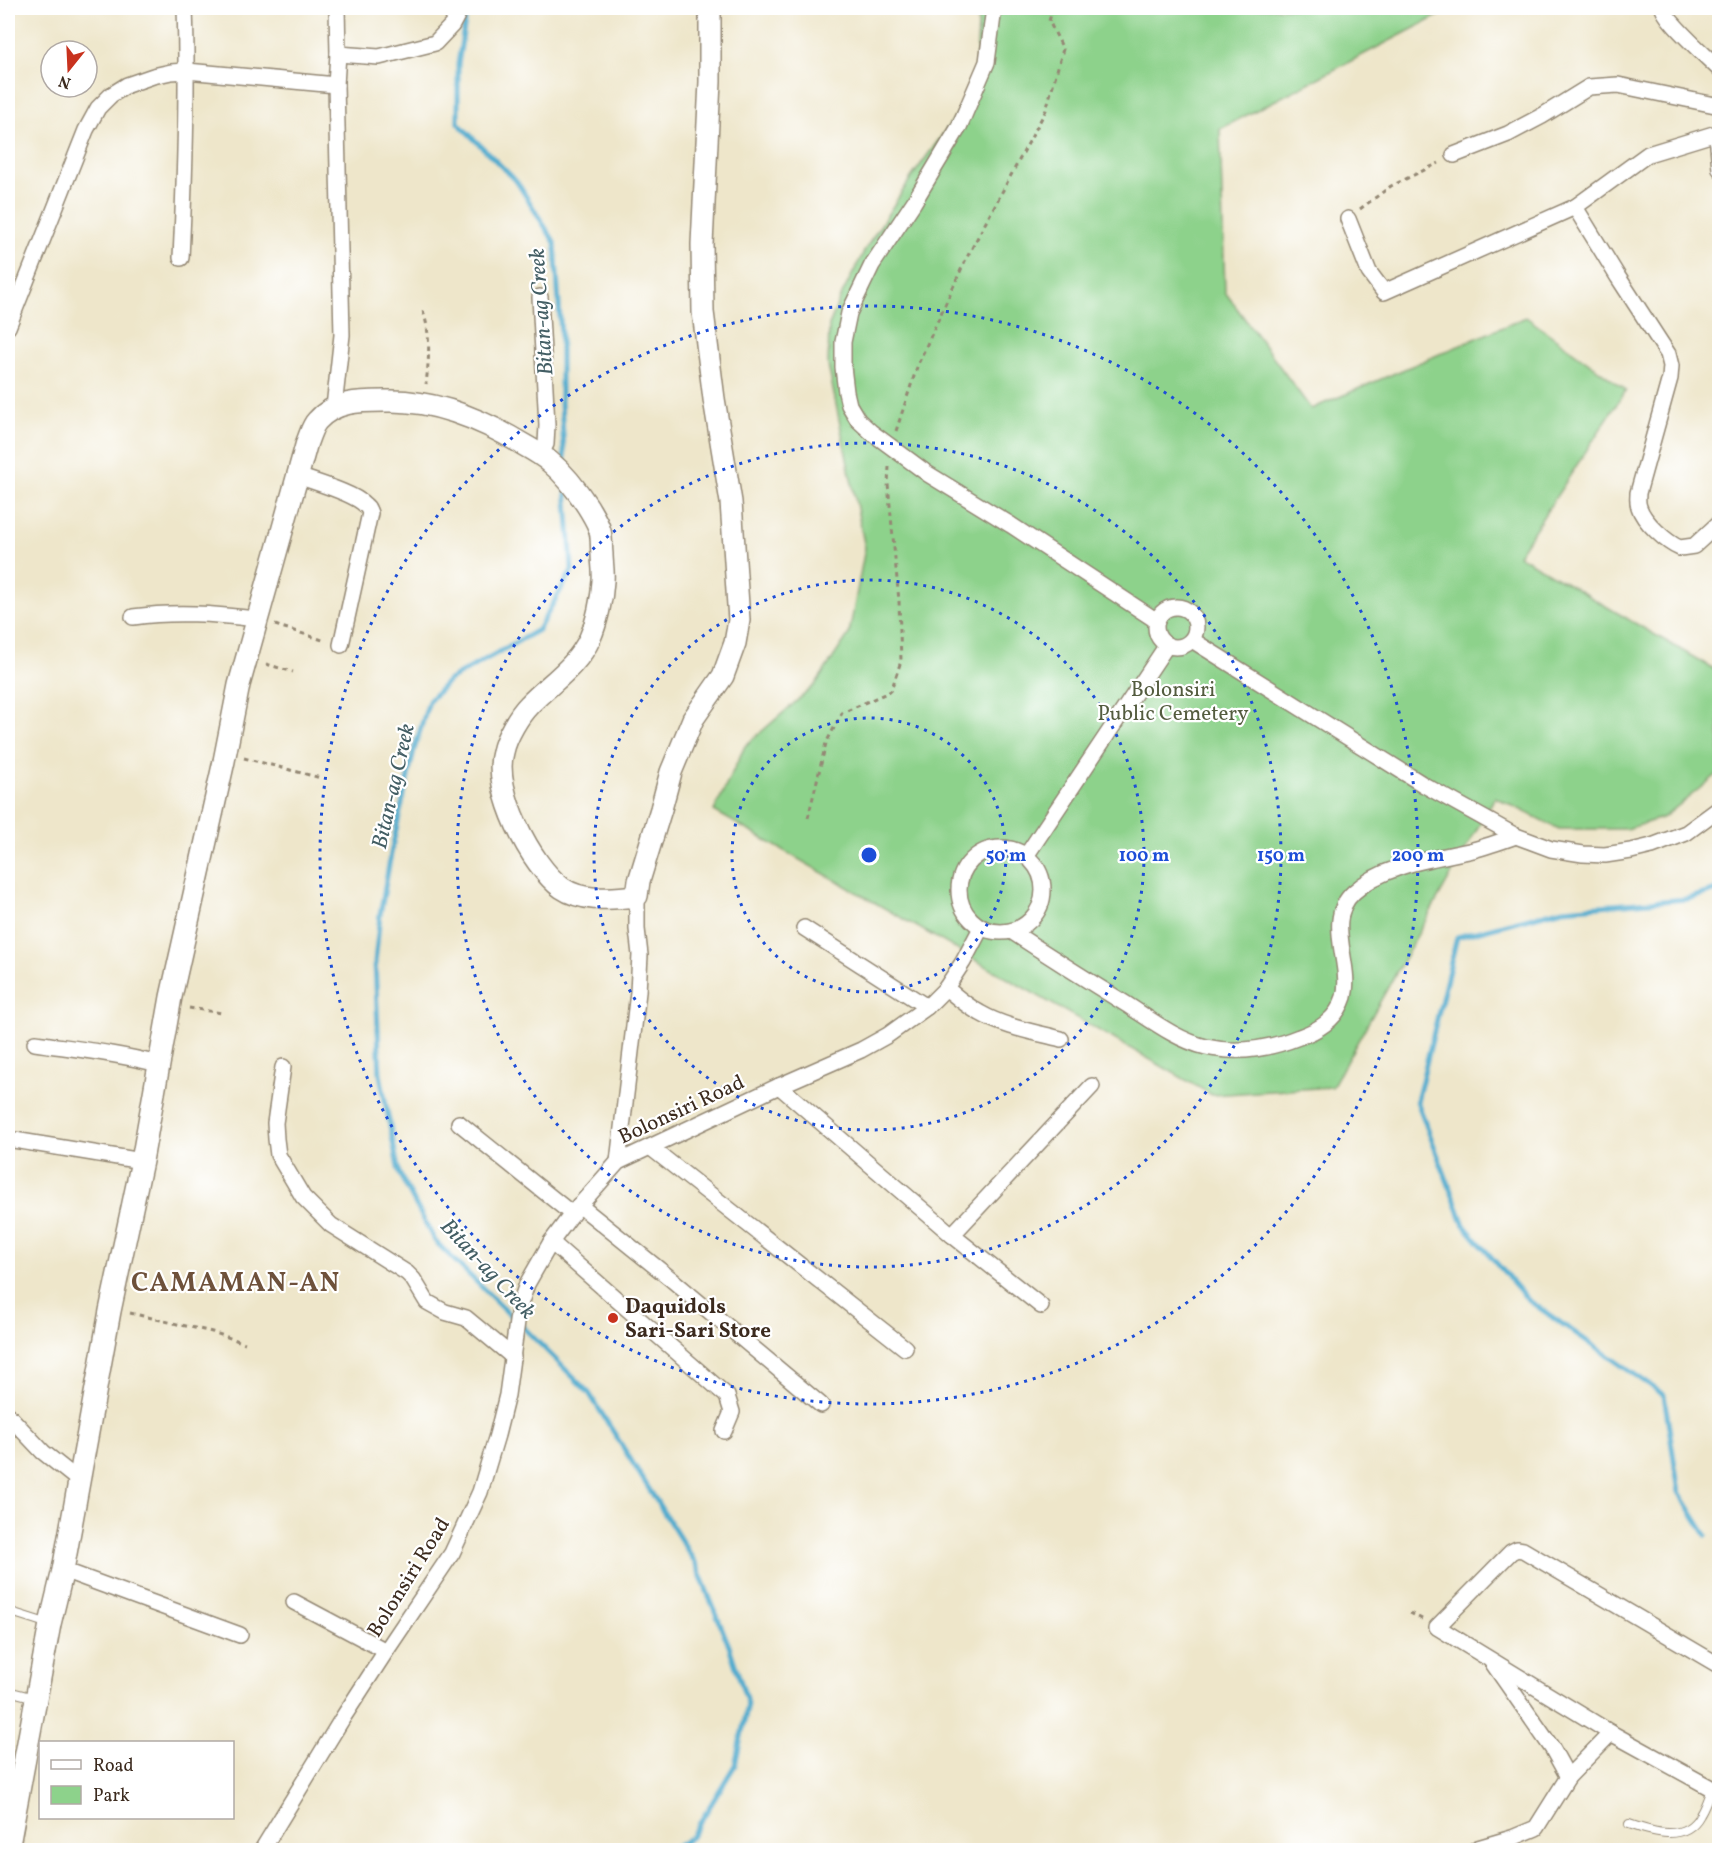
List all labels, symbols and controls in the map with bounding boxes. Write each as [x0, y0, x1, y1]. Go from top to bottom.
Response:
north arrow [39, 39, 99, 99]
text: N [56, 69, 74, 94]
water label: Bitan-ag Creek [523, 247, 562, 377]
park label: Bolonsiri Public Cemetery [1098, 676, 1249, 729]
water label: Bitan-ag Creek [365, 721, 424, 852]
text: 50 m [986, 844, 1026, 869]
text: 100 m [1119, 844, 1169, 869]
text: 150 m [1257, 844, 1305, 869]
text: 200 m [1392, 844, 1444, 869]
centre of rings [859, 845, 879, 865]
street label: Bolonsiri Road [614, 1068, 749, 1152]
water label: Bitan-ag Creek [432, 1212, 542, 1327]
district label: CAMAMAN-AN [131, 1265, 341, 1303]
place label: Daquidols Sari-Sari Store [625, 1293, 771, 1346]
marker: Daquidols Sari-Sari Store [606, 1311, 620, 1325]
street label: Bolonsiri Road [361, 1512, 458, 1643]
legend [39, 1741, 234, 1819]
text: Road [93, 1754, 134, 1779]
text: Park [93, 1784, 130, 1809]

